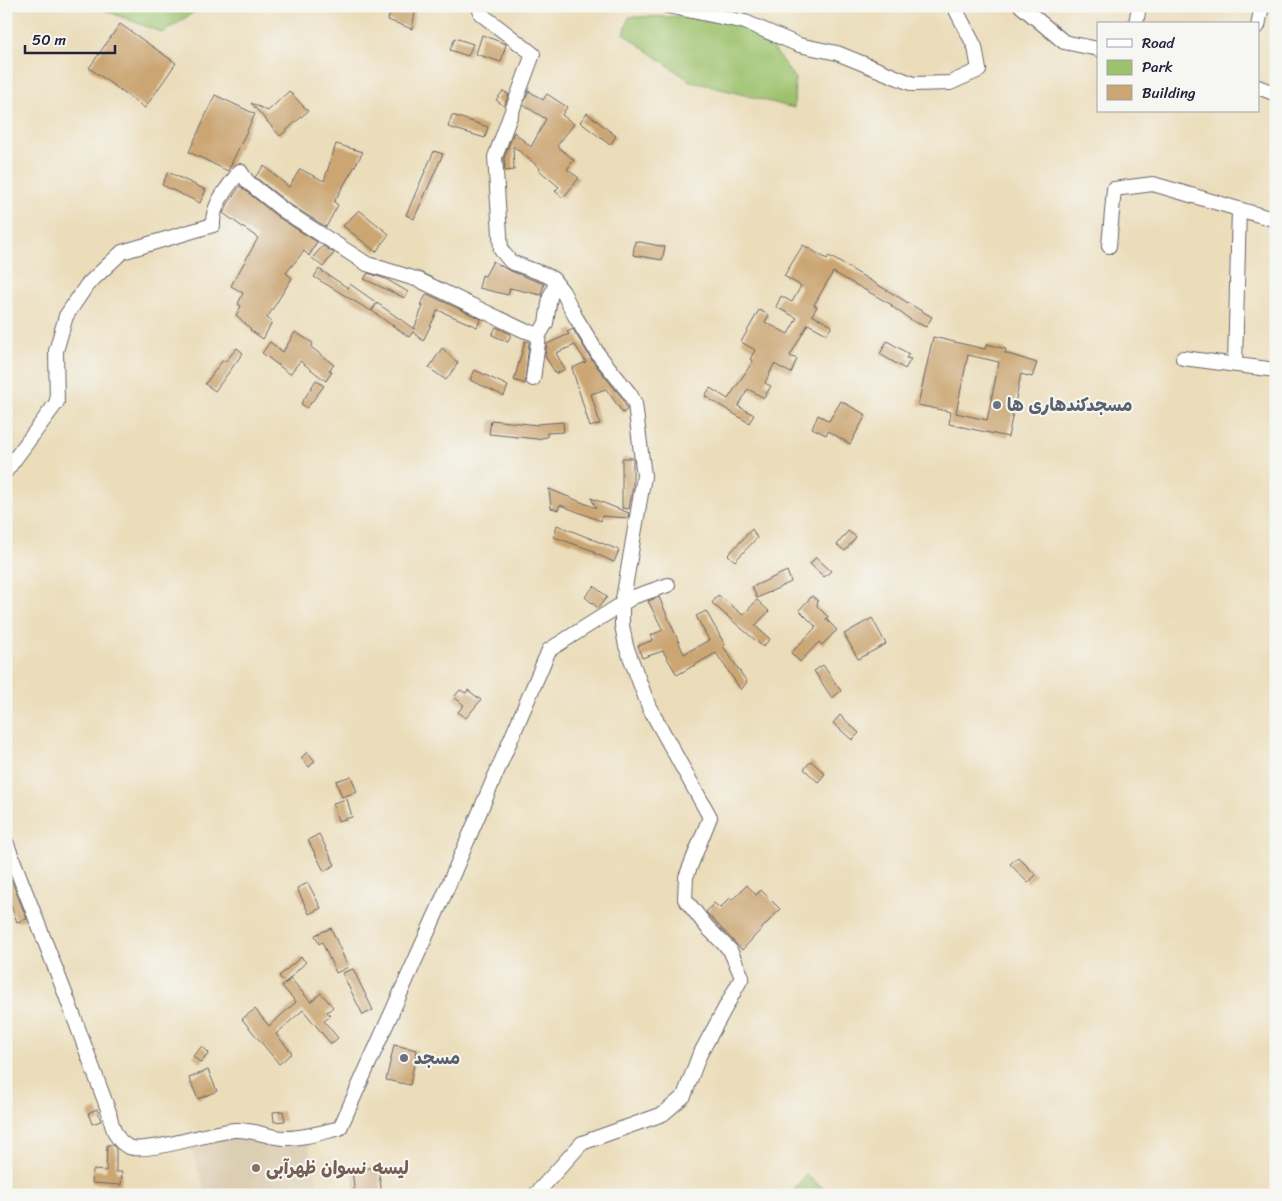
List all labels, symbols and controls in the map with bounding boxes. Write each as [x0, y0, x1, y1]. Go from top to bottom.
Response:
scale bar [25, 22, 115, 54]
legend [1097, 22, 1260, 112]
text: 50 m [32, 27, 67, 53]
text: Road [1142, 30, 1175, 56]
text: Park [1142, 54, 1173, 80]
text: Building [1142, 80, 1196, 106]
place label: مسجدکندهاری ها [1007, 389, 1132, 421]
marker: مسجدکندهاری ها [991, 399, 1003, 411]
place label: مسجد [414, 1042, 460, 1074]
marker: مسجد [398, 1052, 410, 1064]
place label: لیسه نسوان ظهرآبی [266, 1152, 409, 1184]
marker: لیسه نسوان ظهرآبی [250, 1162, 262, 1174]

